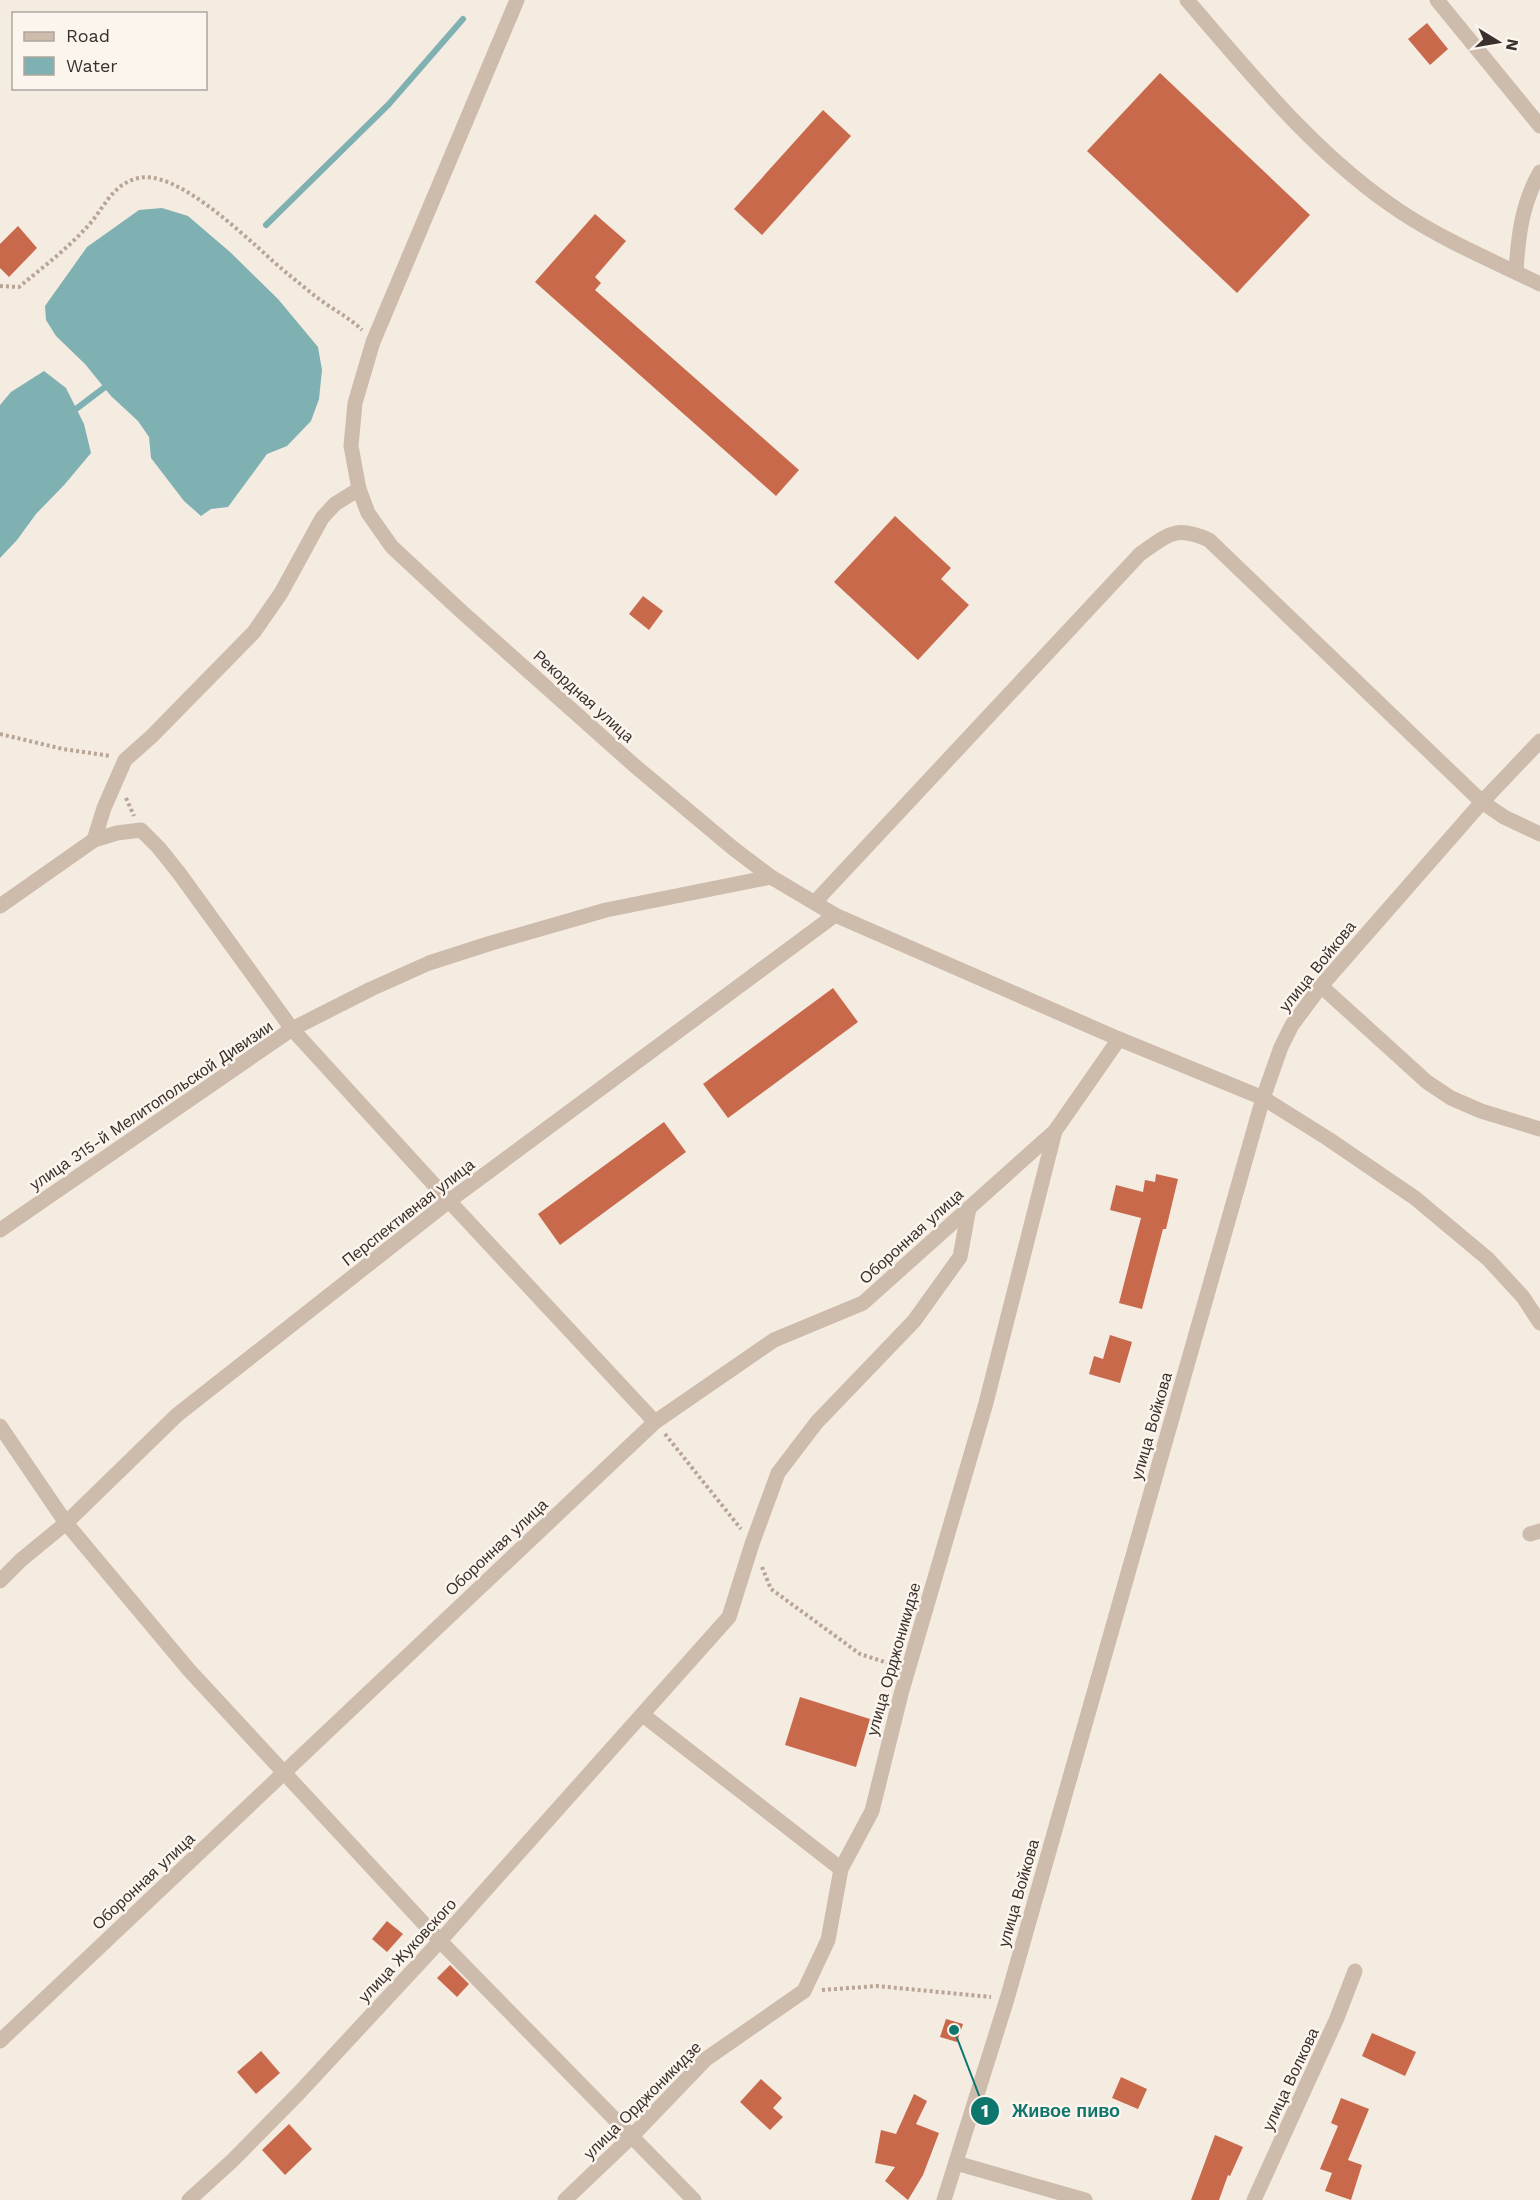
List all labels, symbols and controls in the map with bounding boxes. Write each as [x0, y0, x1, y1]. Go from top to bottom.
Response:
legend [12, 12, 207, 90]
north arrow [1468, 12, 1528, 72]
text: Road [66, 25, 110, 46]
text: N [1502, 37, 1523, 52]
text: Water [66, 55, 118, 76]
street label: Рекордная улица [530, 646, 638, 747]
street label: улица Войкова [1275, 917, 1360, 1016]
street label: улица 315-й Мелитопольской Дивизии [26, 1017, 276, 1194]
street label: Перспективная улица [338, 1155, 478, 1270]
street label: Оборонная улица [856, 1185, 967, 1288]
street label: улица Войкова [1127, 1370, 1176, 1482]
street label: Оборонная улица [441, 1495, 552, 1600]
street label: улица Орджоникидзе [863, 1580, 924, 1738]
street label: Оборонная улица [88, 1829, 199, 1934]
street label: улица Войкова [994, 1837, 1043, 1949]
street label: улица Жуковского [354, 1894, 460, 2006]
street label: улица Волкова [1258, 2025, 1323, 2134]
street label: улица Орджоникидзе [580, 2038, 705, 2163]
callout: Живое пиво [970, 2093, 1132, 2129]
text: 1 [981, 2100, 989, 2121]
text: Живое пиво [1011, 2100, 1120, 2121]

